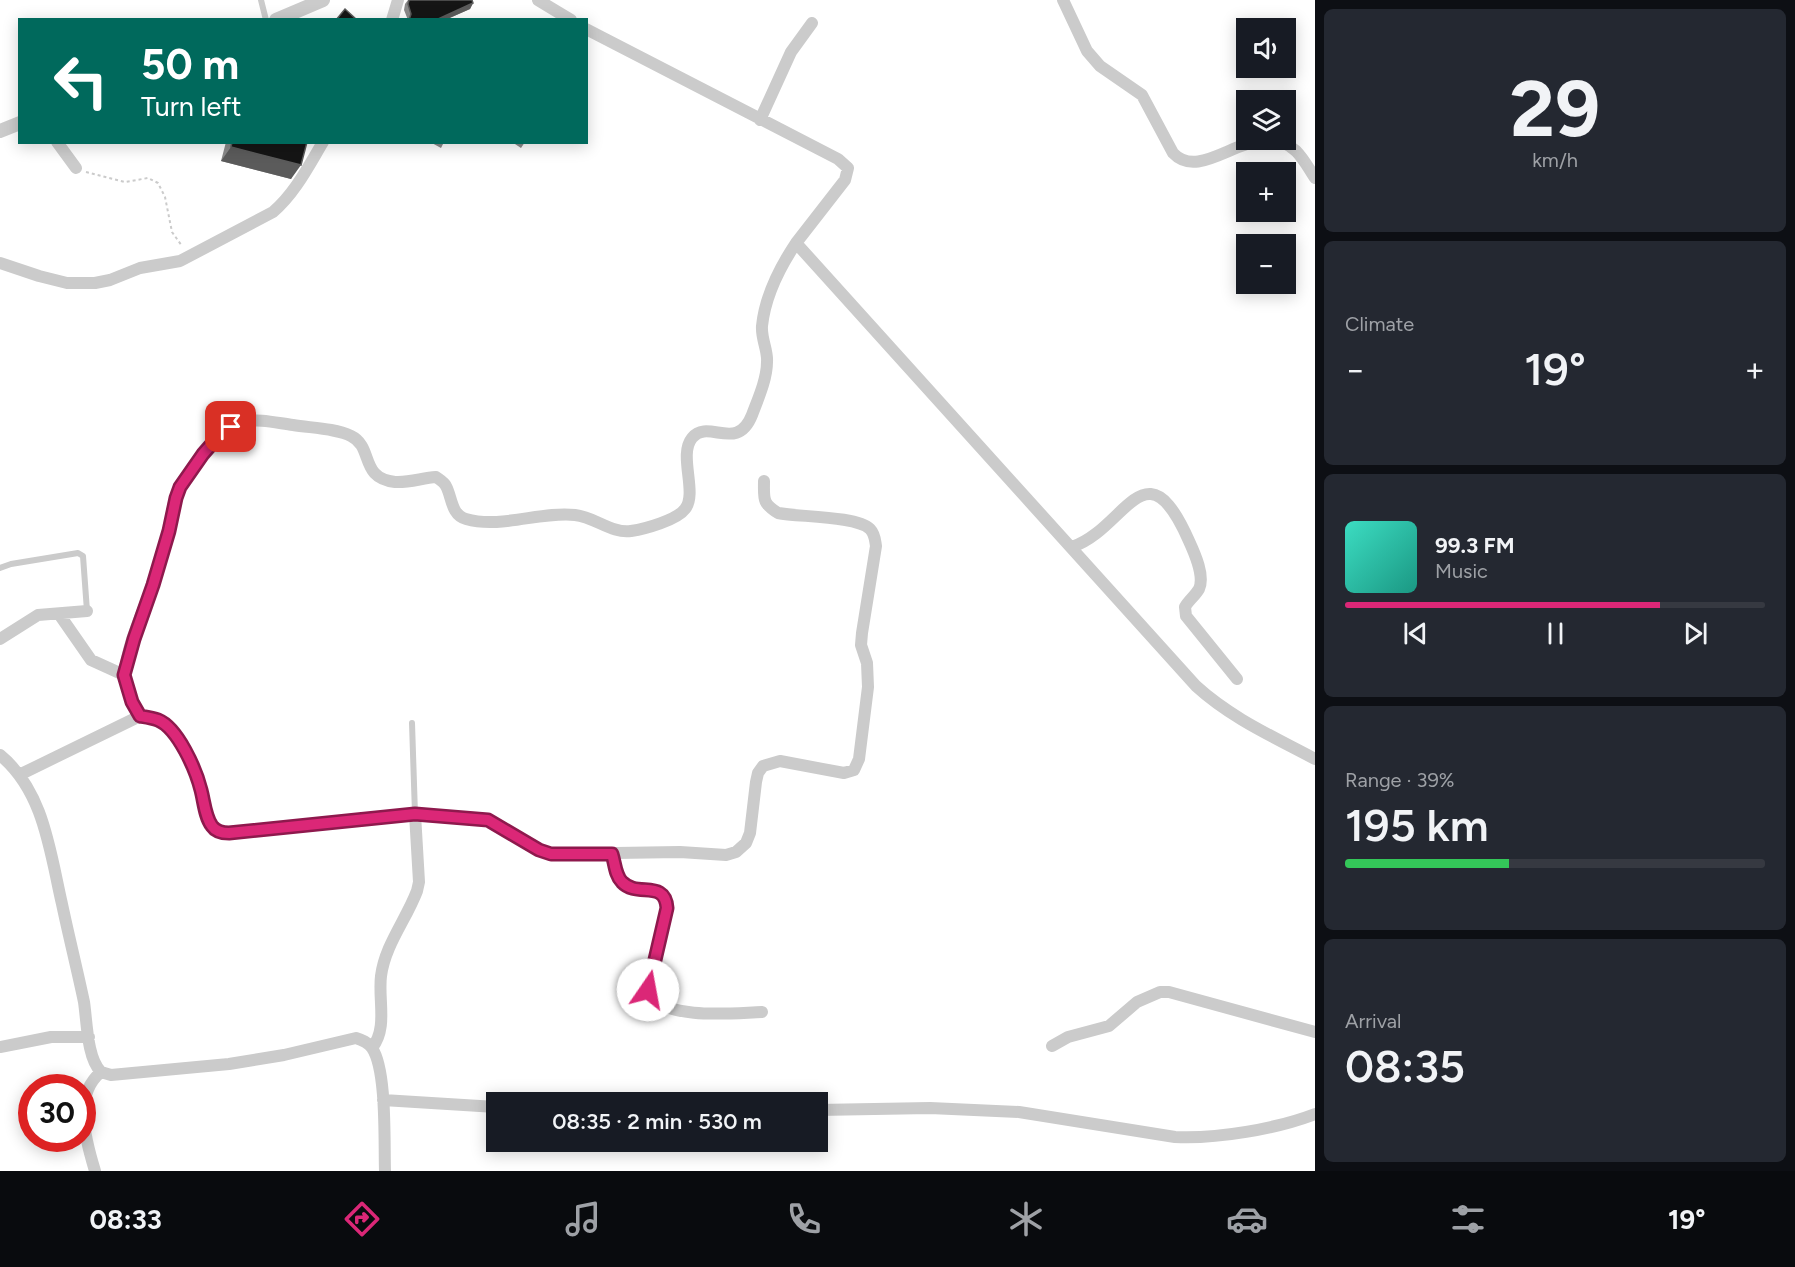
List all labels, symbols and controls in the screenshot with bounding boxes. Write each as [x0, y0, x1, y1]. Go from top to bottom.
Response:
map controls [1236, 18, 1296, 294]
button: sound [1236, 18, 1296, 78]
text: 50 m [141, 39, 239, 90]
icon: left [42, 42, 120, 120]
text: 29 [1510, 62, 1600, 156]
text: Turn left [141, 90, 241, 123]
button: layers [1236, 90, 1296, 150]
text: km/h [1532, 148, 1578, 172]
button: + [1236, 162, 1296, 222]
button: − [1236, 234, 1296, 294]
text: Climate [1345, 312, 1414, 336]
text: 19° [1524, 342, 1586, 396]
text: − [1345, 350, 1366, 389]
text: + [1744, 350, 1765, 389]
pin [205, 401, 256, 452]
icon: arrive [214, 410, 247, 443]
text: 99.3 FM [1435, 532, 1515, 559]
text: Music [1435, 559, 1488, 583]
icon: previous [1399, 617, 1432, 650]
icon: pause [1539, 617, 1572, 650]
icon: next [1679, 617, 1712, 650]
text: Range · 39% [1345, 768, 1454, 792]
text: 195 km [1345, 798, 1489, 852]
position arrow [616, 958, 680, 1022]
text: Arrival [1345, 1009, 1401, 1033]
text: 08:35 [1345, 1039, 1465, 1093]
speed limit sign: 30 [18, 1074, 96, 1152]
text: 08:35 · 2 min · 530 m [552, 1108, 762, 1135]
icon: directions [341, 1198, 383, 1240]
icon: music [562, 1198, 604, 1240]
icon: phone [783, 1198, 825, 1240]
icon: climate [1005, 1198, 1047, 1240]
icon: car [1226, 1198, 1268, 1240]
icon: filters [1447, 1198, 1489, 1240]
text: 08:33 [90, 1203, 162, 1236]
text: 19° [1668, 1203, 1705, 1236]

